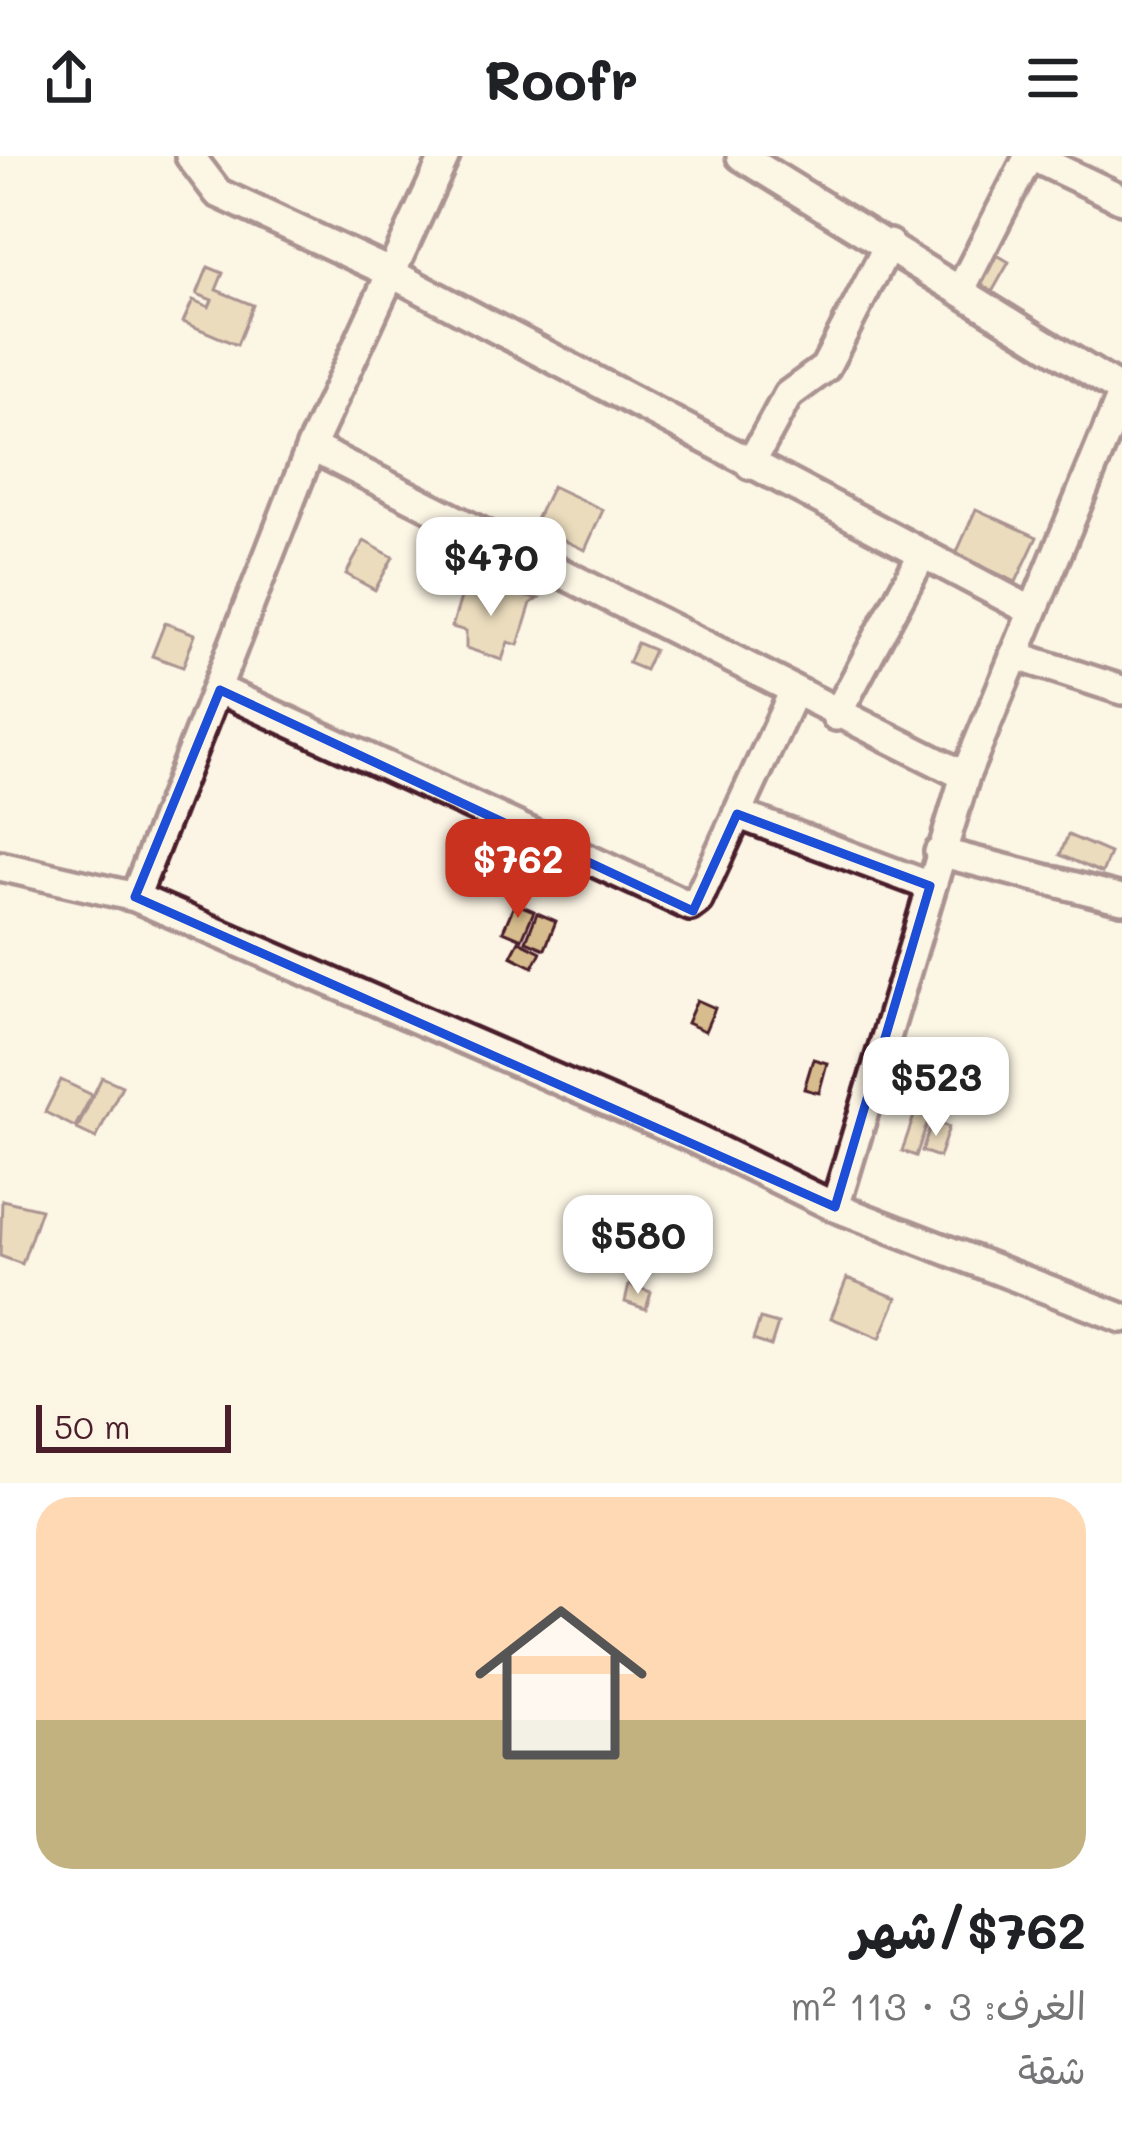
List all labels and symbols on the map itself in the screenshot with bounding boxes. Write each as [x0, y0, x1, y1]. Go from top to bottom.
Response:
pin: $470 [420, 517, 562, 619]
pin: $762 [447, 819, 589, 921]
pin: $523 [865, 1037, 1007, 1139]
pin: $580 [567, 1195, 709, 1297]
scale bar [36, 1399, 231, 1452]

